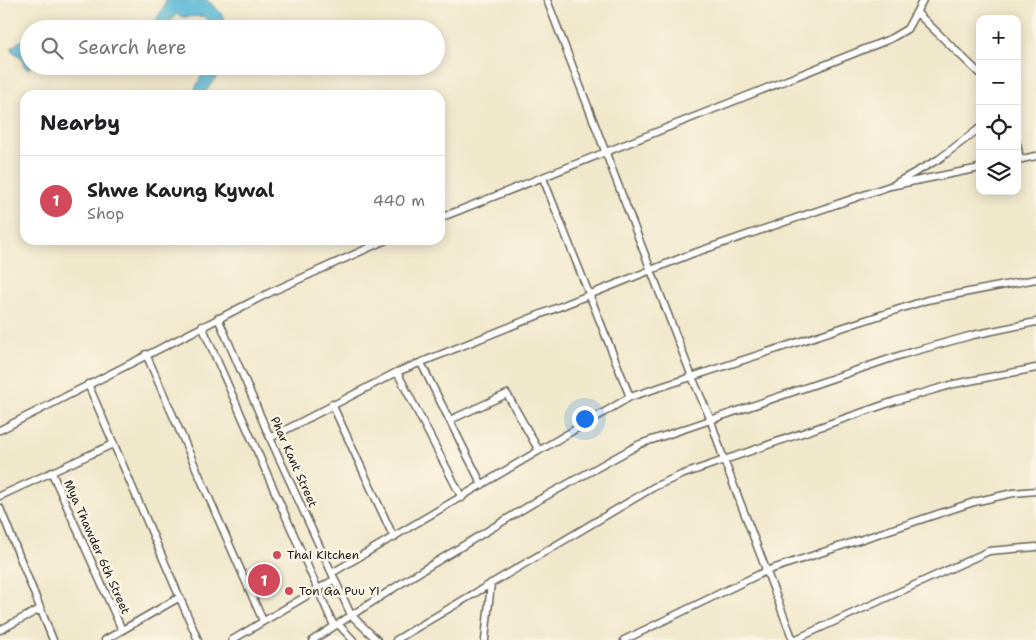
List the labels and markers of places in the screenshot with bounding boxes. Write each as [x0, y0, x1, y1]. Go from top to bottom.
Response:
place label: Thai Kitchen [287, 547, 359, 563]
marker: Thai Kitchen [271, 549, 283, 561]
pin: 1 [248, 561, 280, 599]
place label: Ton Ga Puu Yi [299, 583, 380, 599]
marker: Ton Ga Puu Yi [283, 585, 295, 597]

